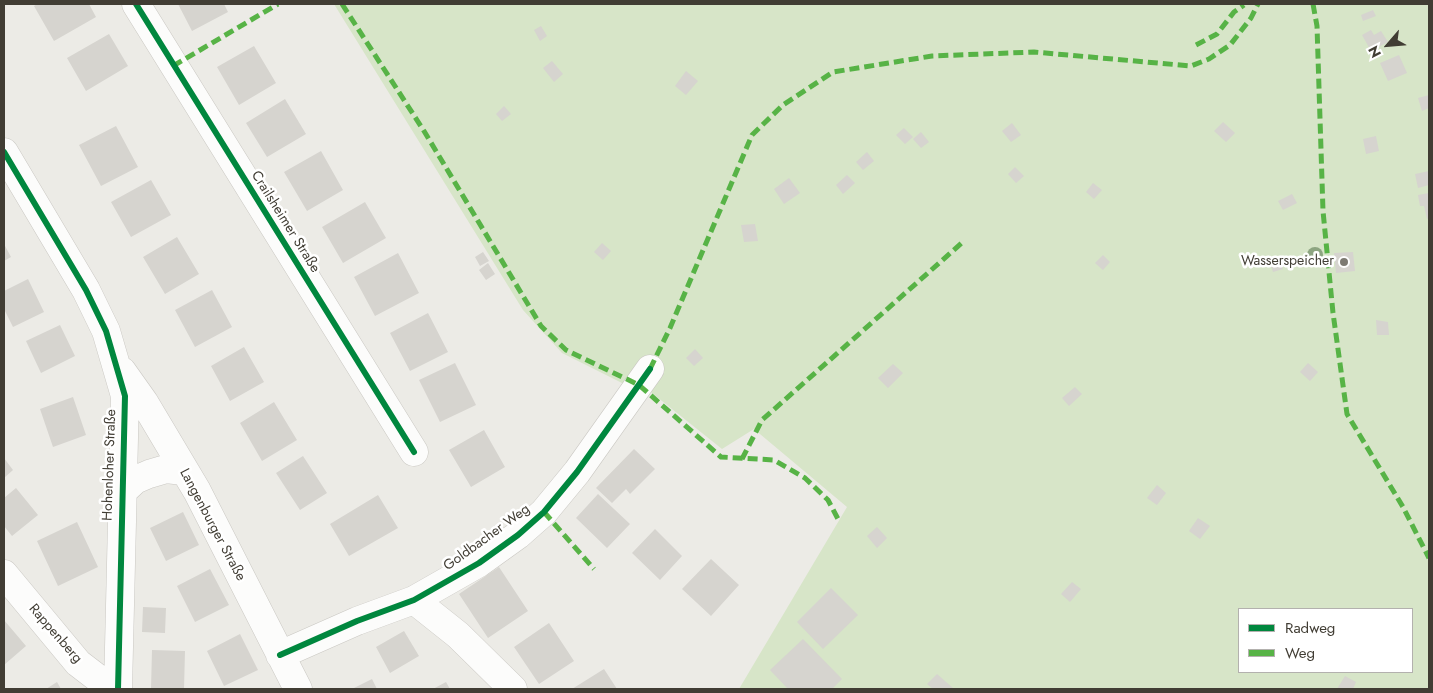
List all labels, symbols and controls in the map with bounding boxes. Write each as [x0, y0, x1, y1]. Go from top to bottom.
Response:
north arrow [1363, 20, 1413, 70]
text: N [1363, 42, 1386, 61]
street label: Crailsheimer Straße [247, 168, 323, 276]
place label: Wasserspeicher [1241, 254, 1334, 270]
marker: Wasserspeicher [1338, 256, 1350, 268]
street label: Hohenloher Straße [100, 409, 120, 521]
street label: Langenburger Straße [175, 466, 249, 584]
street label: Goldbacher Weg [441, 501, 533, 575]
street label: Rappenberg [25, 601, 85, 667]
legend [1238, 608, 1413, 673]
text: Radweg [1285, 617, 1335, 639]
text: Weg [1285, 642, 1315, 664]

